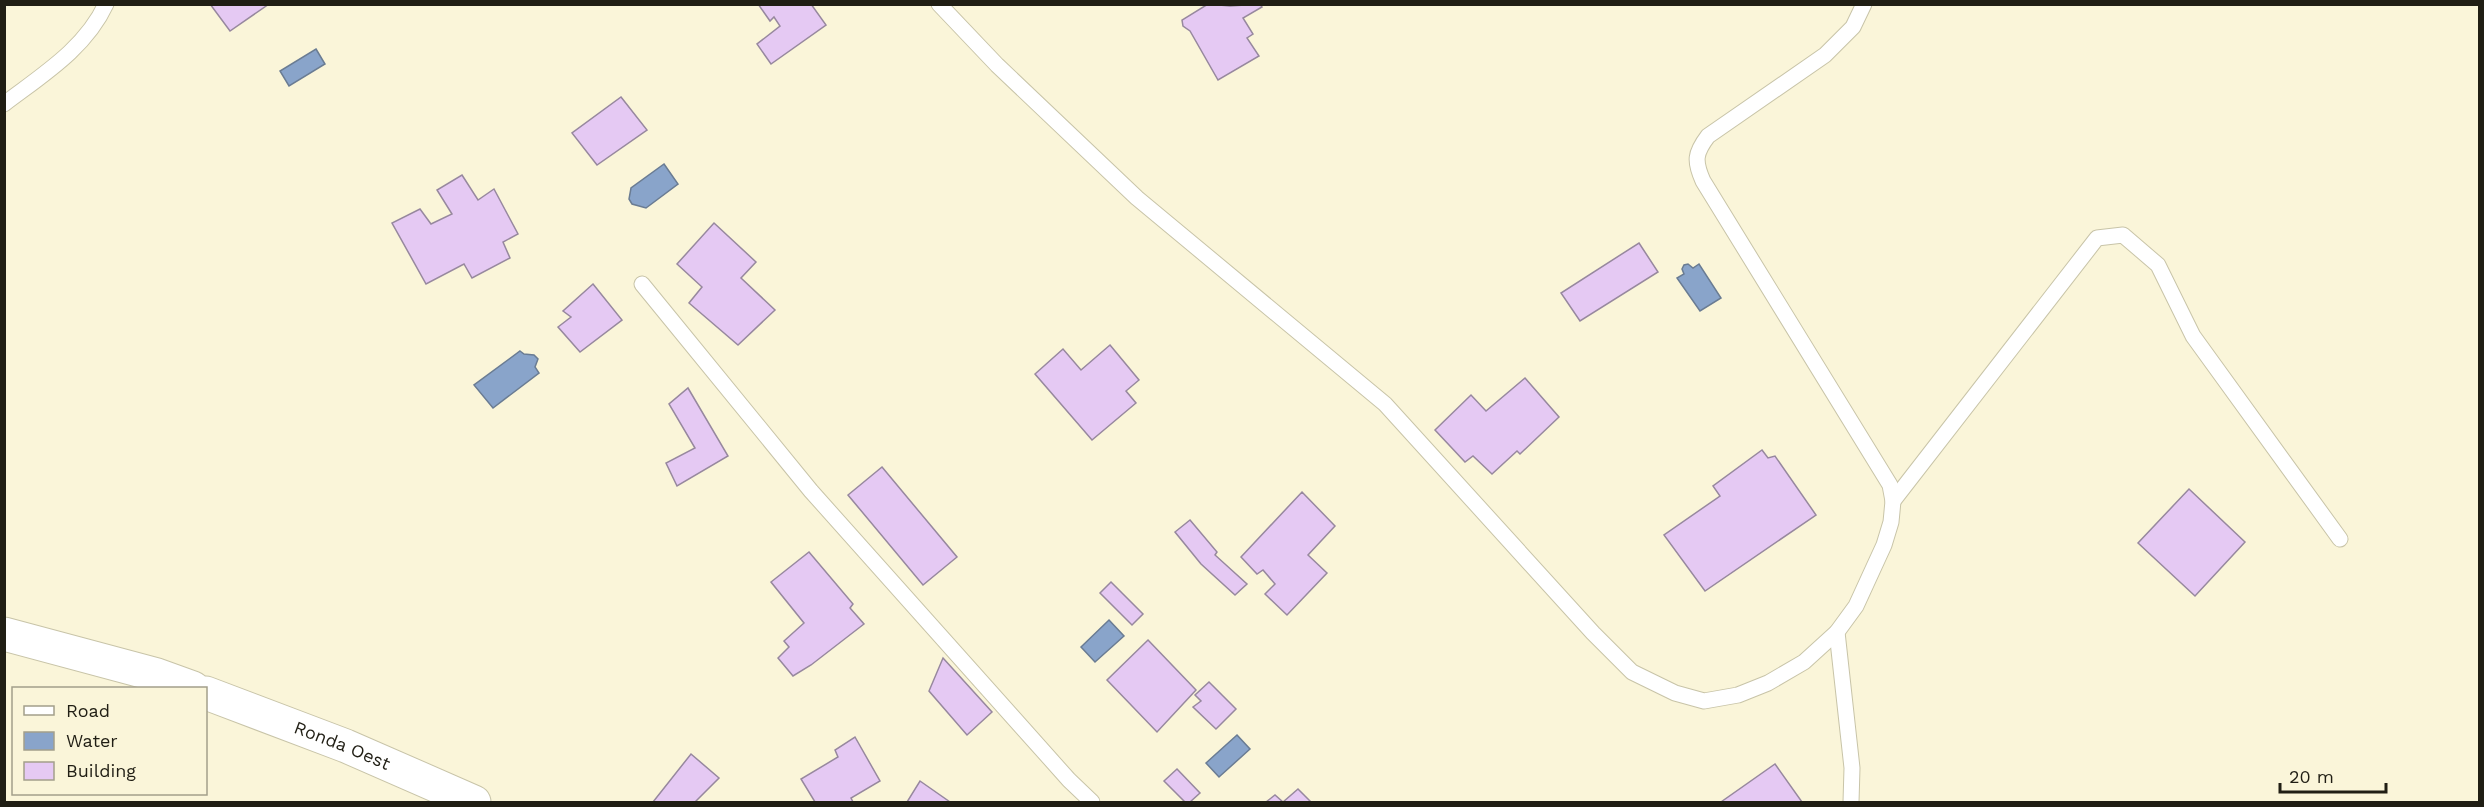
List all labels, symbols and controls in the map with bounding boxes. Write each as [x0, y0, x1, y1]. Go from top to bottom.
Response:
legend [12, 687, 207, 795]
text: Road [66, 700, 110, 721]
street label: Ronda Oest [291, 716, 394, 774]
text: Water [66, 730, 118, 751]
scale bar [2280, 756, 2386, 794]
text: Building [66, 760, 136, 781]
text: 20 m [2289, 766, 2334, 787]

